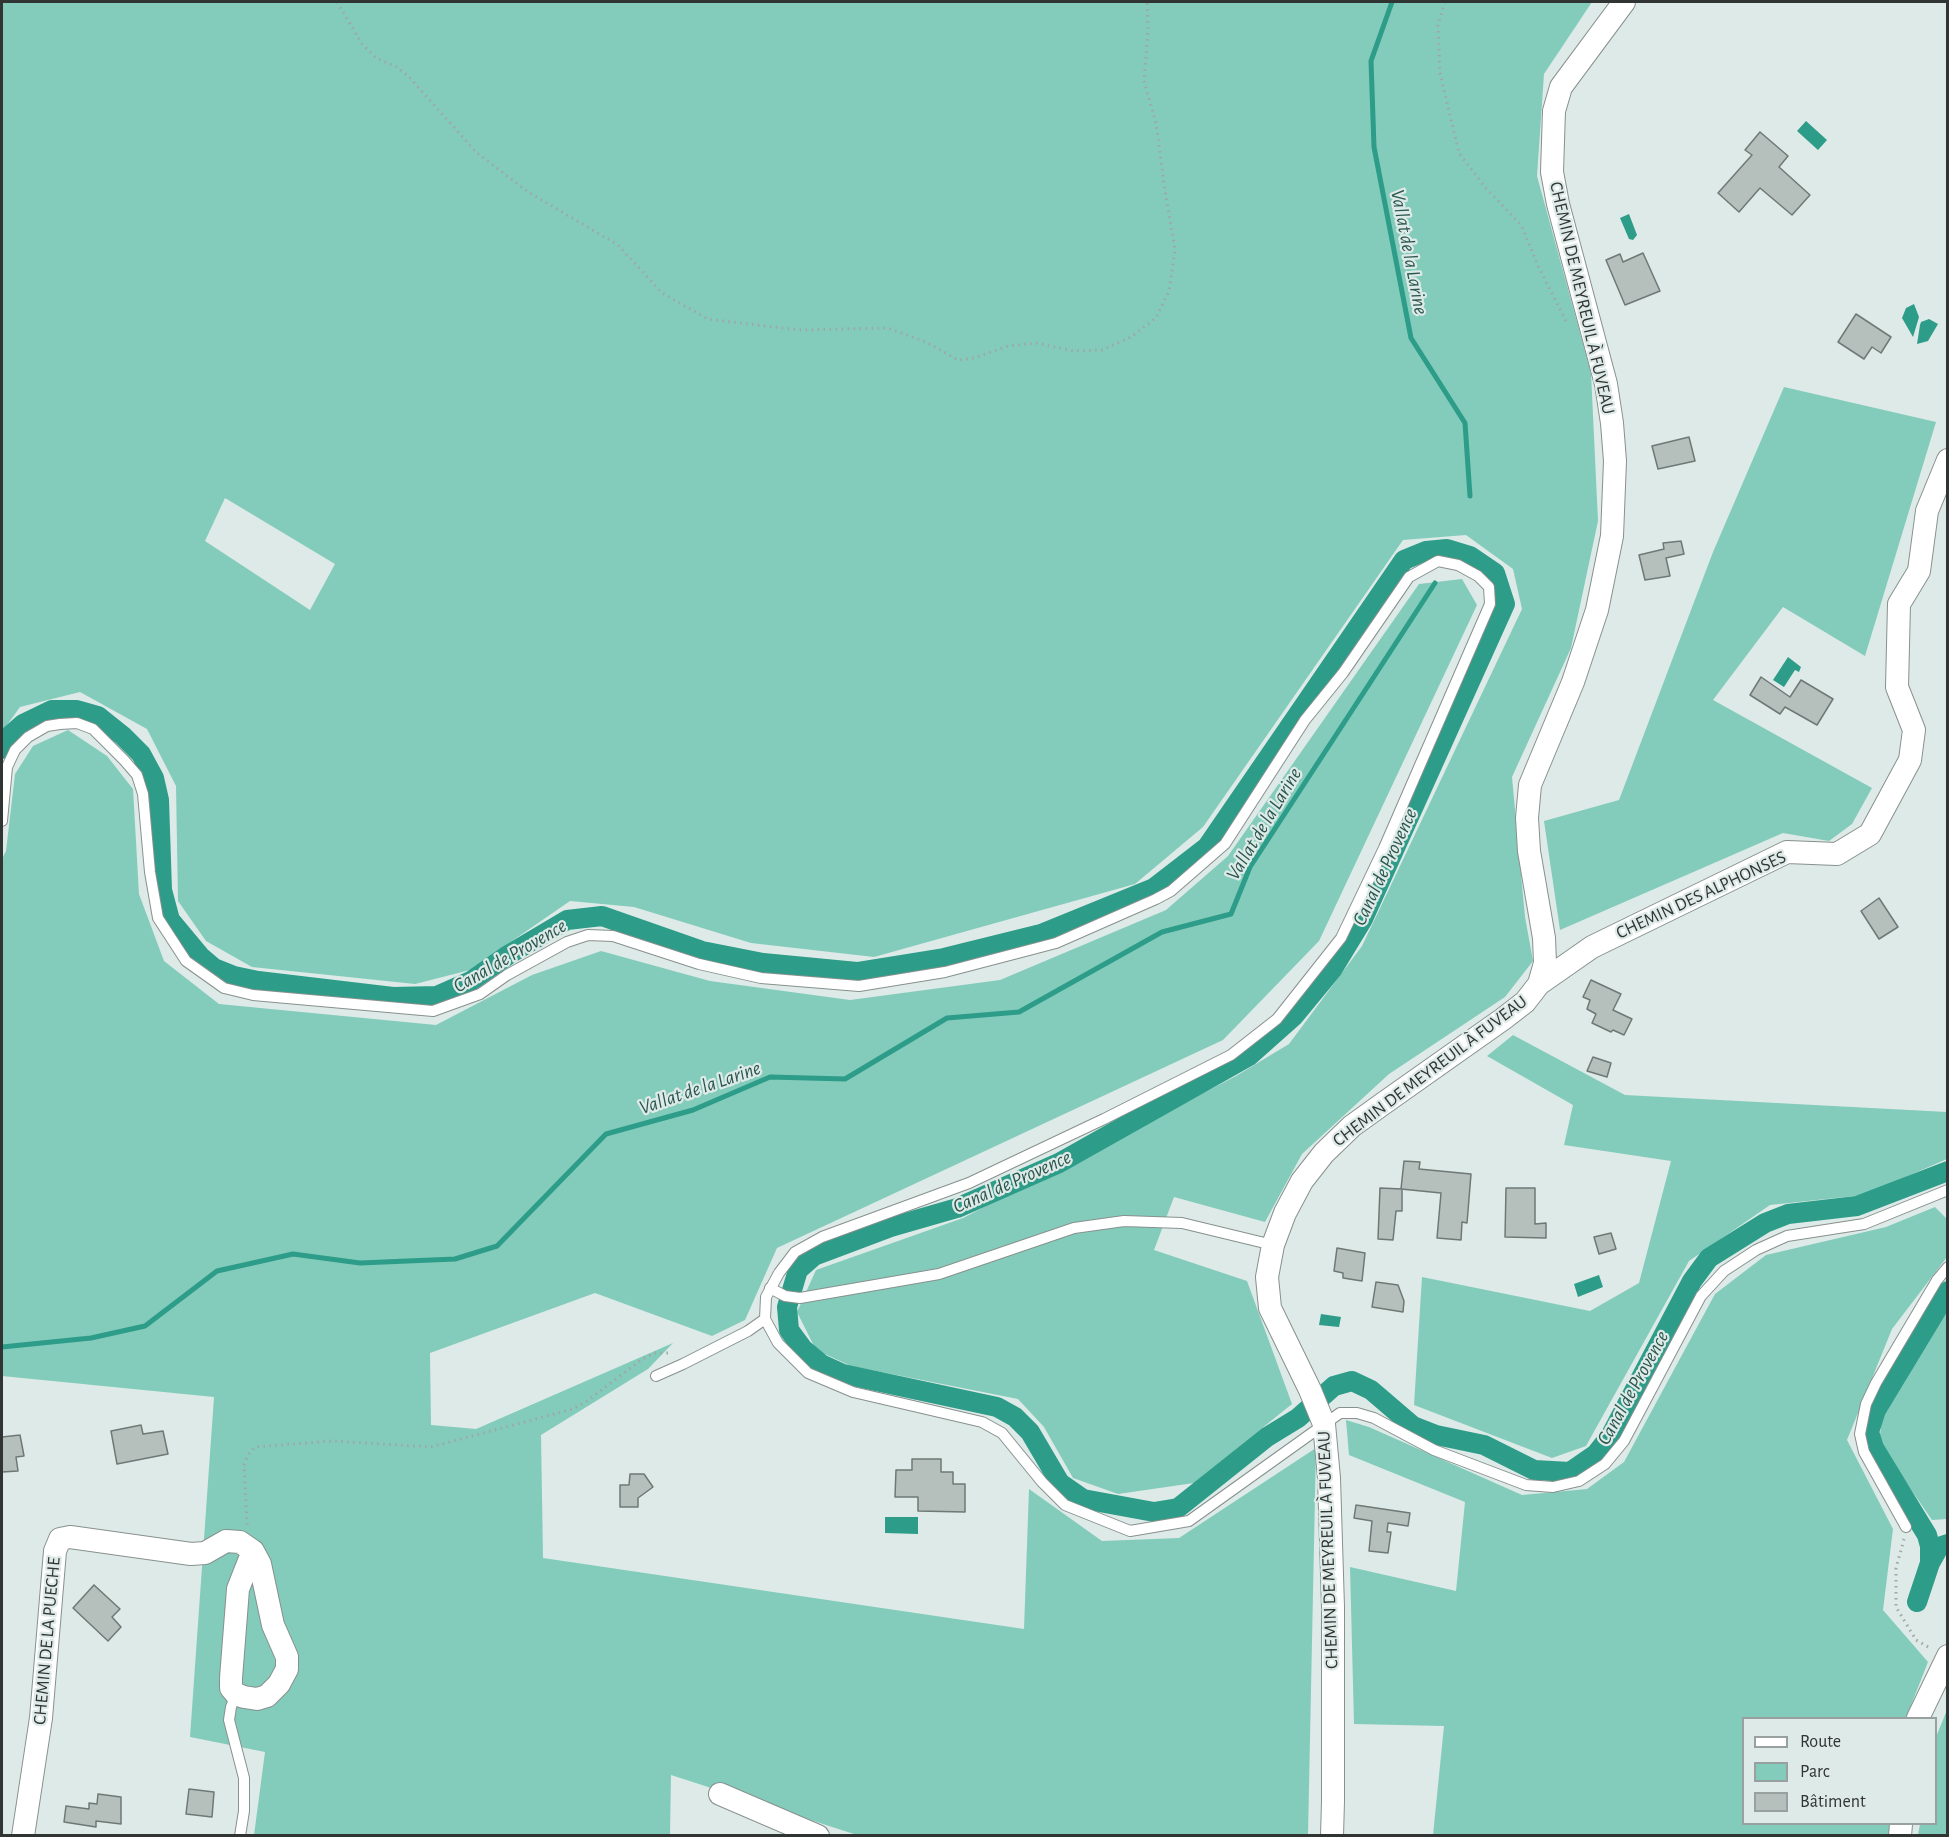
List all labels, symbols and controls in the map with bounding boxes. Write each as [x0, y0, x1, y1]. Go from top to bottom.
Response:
street label: CHEMIN DE MEYREUIL À FUVEAU [1545, 180, 1619, 416]
water label: Vallat de la Larine [1385, 187, 1433, 317]
water label: Vallat de la Larine [1221, 763, 1307, 885]
water label: Canal de Provence [1347, 804, 1423, 930]
street label: CHEMIN DES ALPHONSES [1613, 846, 1789, 944]
water label: Canal de Provence [449, 914, 571, 998]
street label: CHEMIN DE MEYREUIL À FUVEAU [1328, 991, 1532, 1151]
water label: Vallat de la Larine [636, 1056, 764, 1120]
water label: Canal de Provence [949, 1145, 1075, 1219]
water label: Canal de Provence [1592, 1327, 1674, 1449]
street label: CHEMIN DE MEYREUIL À FUVEAU [1313, 1431, 1343, 1669]
street label: CHEMIN DE LA PUECHE [29, 1556, 65, 1726]
legend [1742, 1717, 1937, 1825]
text: Route [1800, 1733, 1841, 1751]
text: Parc [1800, 1763, 1830, 1781]
text: Bâtiment [1800, 1793, 1866, 1811]

